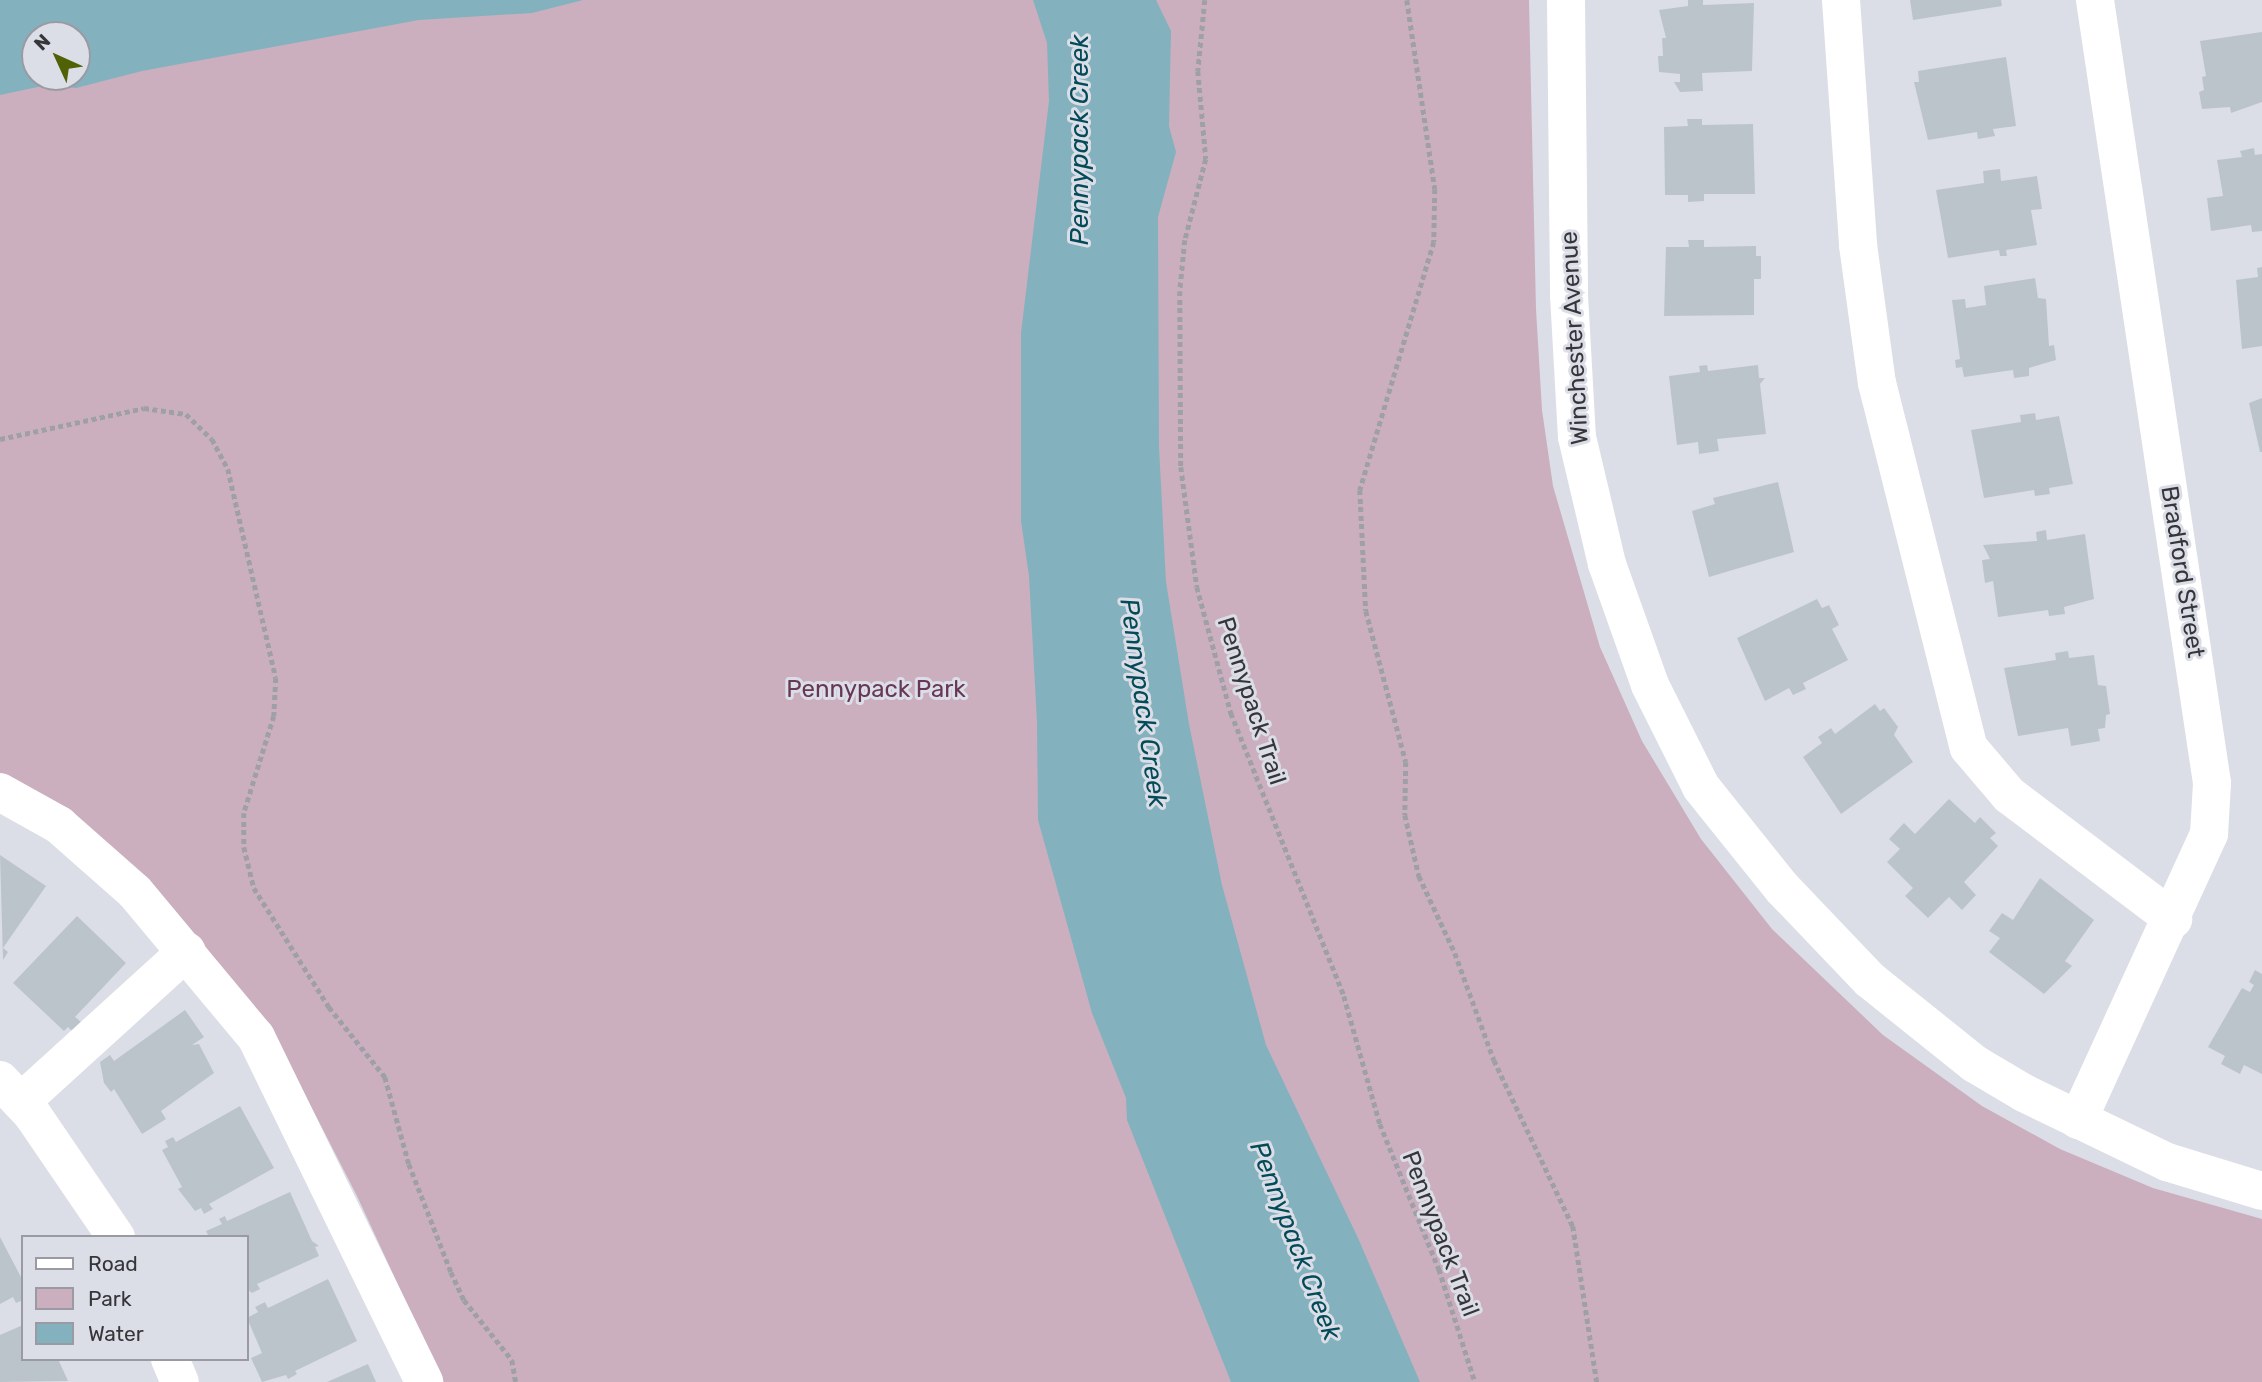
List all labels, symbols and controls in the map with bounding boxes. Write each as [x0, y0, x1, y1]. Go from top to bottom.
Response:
north arrow [21, 21, 91, 91]
text: N [29, 29, 55, 55]
water label: Pennypack Creek [1064, 35, 1096, 245]
street label: Winchester Avenue [1555, 230, 1595, 446]
street label: Bradford Street [2154, 484, 2210, 660]
water label: Pennypack Creek [1113, 596, 1173, 810]
street label: Pennypack Trail [1210, 613, 1292, 789]
park label: Pennypack Park [786, 676, 966, 704]
water label: Pennypack Creek [1243, 1137, 1347, 1345]
street label: Pennypack Trail [1395, 1147, 1485, 1321]
legend [21, 1235, 248, 1361]
text: Road [88, 1251, 138, 1276]
text: Park [88, 1286, 132, 1311]
text: Water [88, 1321, 144, 1346]

